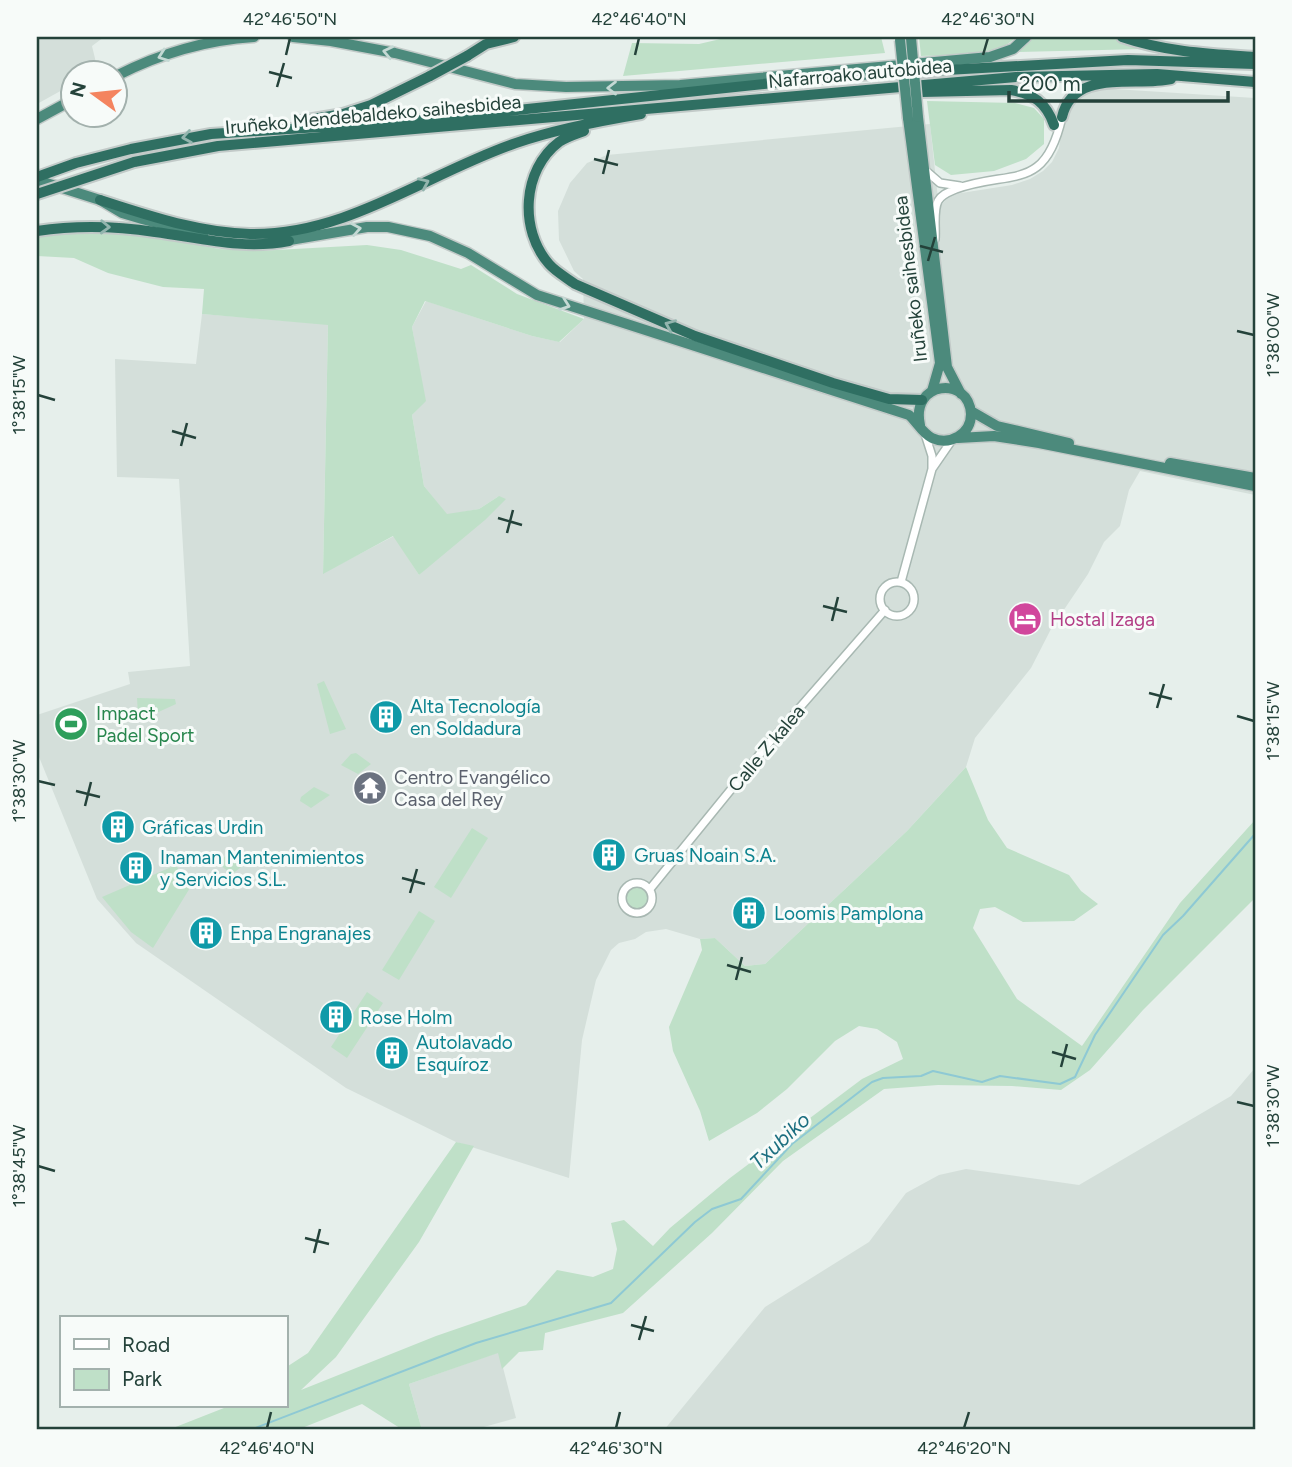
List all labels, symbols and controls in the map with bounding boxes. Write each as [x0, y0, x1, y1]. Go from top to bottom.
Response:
text: 42°46'50"N [243, 8, 337, 30]
text: 42°46'40"N [591, 8, 687, 30]
text: 42°46'30"N [941, 8, 1035, 30]
one-way arrow [382, 46, 394, 61]
one-way arrow [158, 47, 170, 61]
street label: Nafarroako autobidea [767, 54, 953, 93]
north arrow [60, 60, 130, 130]
scale bar [1009, 60, 1227, 104]
text: 200 m [1019, 71, 1081, 96]
text: N [65, 80, 91, 100]
one-way arrow [606, 80, 617, 96]
street label: Iruñeko Mendebaldeko saihesbidea [224, 90, 522, 139]
one-way arrow [181, 129, 193, 144]
one-way arrow [416, 177, 429, 191]
street label: Iruñeko saihesbidea [889, 194, 932, 363]
one-way arrow [100, 220, 111, 235]
one-way arrow [350, 222, 362, 237]
text: 1°38'00"W [1262, 292, 1284, 377]
one-way arrow [559, 296, 571, 311]
one-way arrow [665, 319, 677, 333]
text: 1°38'15"W [8, 355, 30, 435]
hotel icon: Hostal Izaga [1006, 600, 1044, 638]
place label: Hostal Izaga [1050, 608, 1155, 631]
text: 1°38'15"W [1262, 681, 1284, 761]
place label: Alta Tecnología en Soldadura [410, 695, 541, 740]
building icon: Alta Tecnología en Soldadura [367, 698, 405, 736]
street label: Calle Z kalea [723, 700, 809, 797]
place label: Impact Padel Sport [96, 702, 194, 747]
sports icon: Impact Padel Sport [52, 705, 90, 743]
text: 1°38'30"W [8, 739, 30, 822]
place label: Centro Evangélico Casa del Rey [394, 766, 551, 811]
temple icon: Centro Evangélico Casa del Rey [351, 769, 389, 807]
building icon: Gráficas Urdin [99, 808, 137, 846]
place label: Gráficas Urdin [142, 816, 263, 839]
building icon: Gruas Noain S.A. [590, 836, 628, 874]
place label: Gruas Noain S.A. [634, 844, 776, 867]
place label: Inaman Mantenimientos y Servicios S.L. [160, 846, 364, 891]
building icon: Inaman Mantenimientos y Servicios S.L. [117, 849, 155, 887]
building icon: Loomis Pamplona [730, 894, 768, 932]
place label: Loomis Pamplona [774, 902, 923, 925]
building icon: Enpa Engranajes [187, 914, 225, 952]
place label: Enpa Engranajes [230, 922, 371, 945]
building icon: Rose Holm [317, 998, 355, 1036]
place label: Rose Holm [360, 1006, 452, 1029]
place label: Autolavado Esquíroz [416, 1031, 513, 1076]
building icon: Autolavado Esquíroz [373, 1034, 411, 1072]
text: 1°38'30"W [1262, 1064, 1284, 1147]
water label: Txubiko [745, 1107, 815, 1175]
text: 1°38'45"W [8, 1124, 30, 1208]
legend [60, 1316, 287, 1408]
text: Road [122, 1332, 170, 1357]
text: Park [122, 1366, 163, 1391]
text: 42°46'40"N [219, 1437, 315, 1459]
text: 42°46'30"N [569, 1437, 663, 1459]
text: 42°46'20"N [917, 1437, 1011, 1459]

